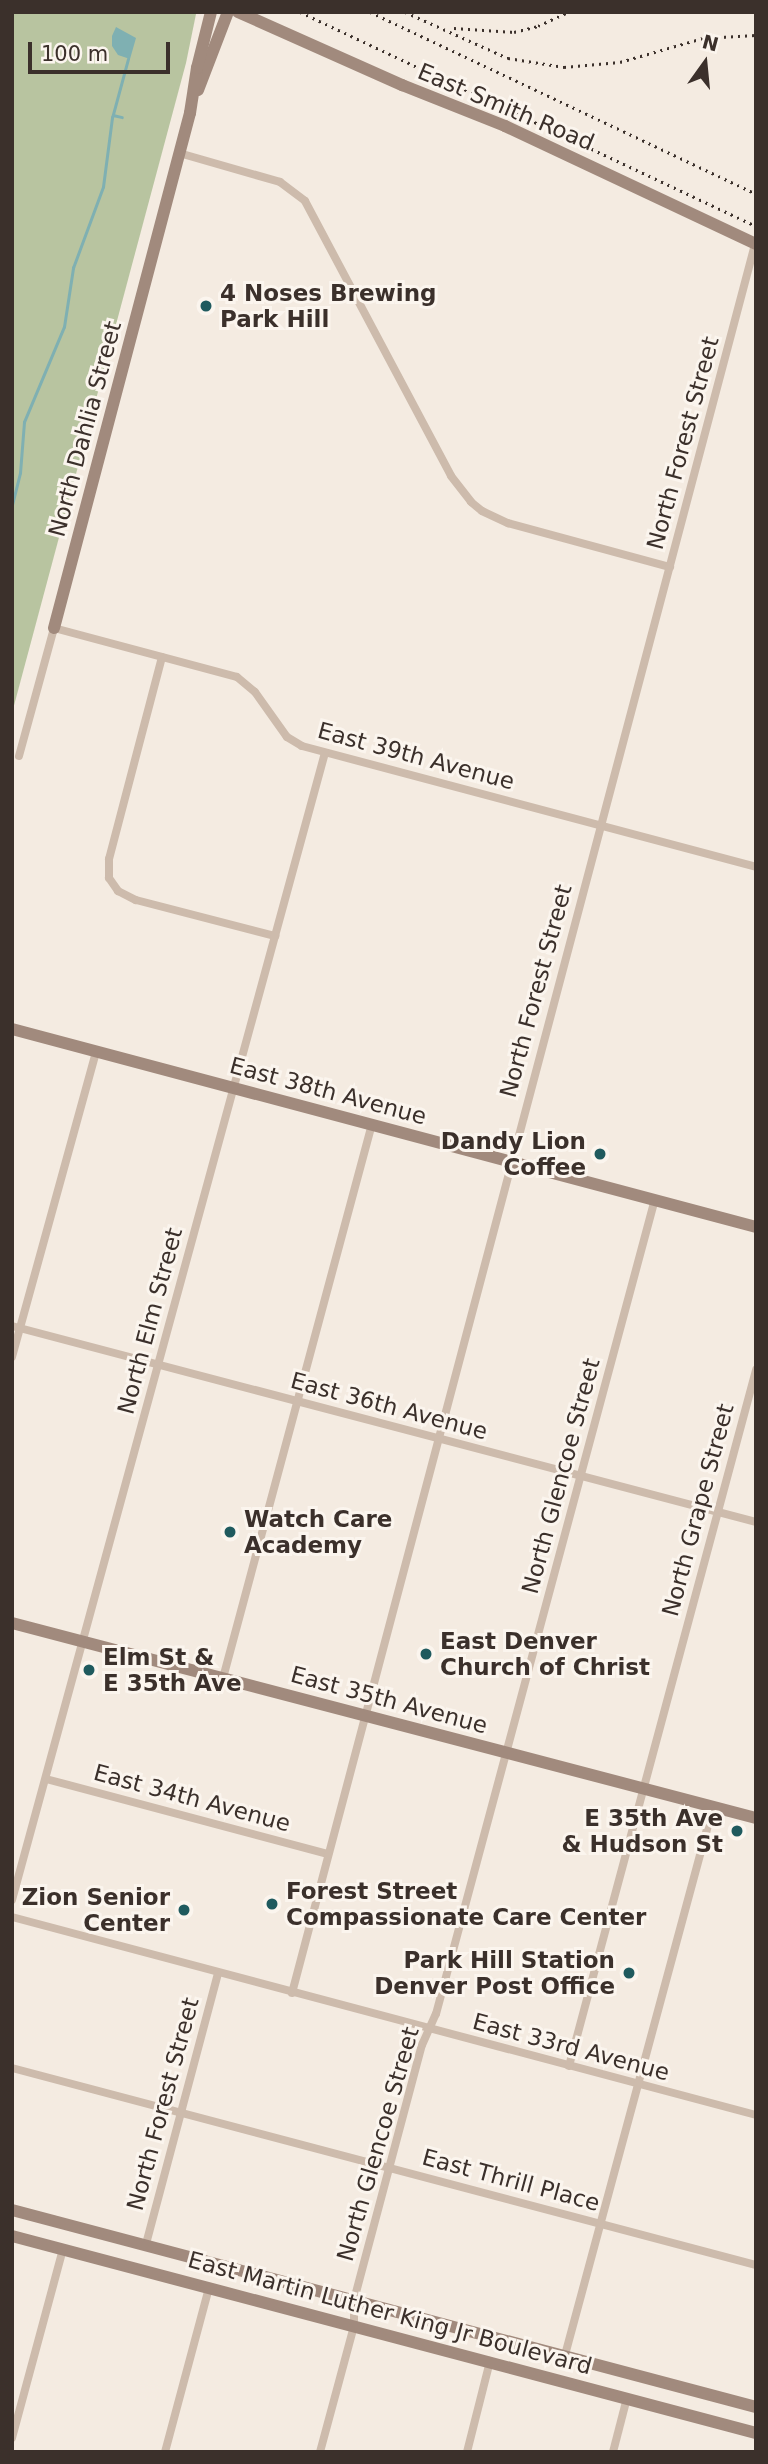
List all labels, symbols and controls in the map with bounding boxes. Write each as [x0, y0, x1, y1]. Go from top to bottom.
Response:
scale bar [32, 28, 173, 72]
north arrow [670, 28, 740, 98]
text: N [700, 30, 721, 55]
text: 100 m [41, 42, 108, 66]
street label: East Smith Road [414, 57, 598, 157]
place label: 4 Noses Brewing Park Hill [220, 279, 436, 333]
marker: 4 Noses Brewing Park Hill [198, 298, 214, 314]
street label: North Dahlia Street [43, 318, 127, 540]
street label: North Forest Street [641, 333, 725, 553]
street label: East 39th Avenue [315, 716, 517, 796]
street label: North Forest Street [494, 881, 578, 1101]
street label: East 38th Avenue [227, 1051, 429, 1131]
place label: Dandy Lion Coffee [441, 1127, 586, 1181]
marker: Dandy Lion Coffee [592, 1146, 608, 1162]
street label: North Elm Street [112, 1225, 188, 1417]
street label: North Glencoe Street [516, 1355, 606, 1597]
street label: East 36th Avenue [288, 1366, 490, 1446]
street label: North Grape Street [656, 1401, 740, 1619]
place label: Watch Care Academy [244, 1505, 392, 1559]
marker: Watch Care Academy [222, 1524, 238, 1540]
place label: East Denver Church of Christ [440, 1627, 650, 1681]
place label: Elm St & E 35th Ave [103, 1643, 242, 1697]
marker: East Denver Church of Christ [418, 1646, 434, 1662]
street label: East 35th Avenue [288, 1660, 490, 1740]
marker: Elm St & E 35th Ave [81, 1662, 97, 1678]
street label: East 34th Avenue [91, 1758, 293, 1838]
place label: E 35th Ave & Hudson St [561, 1804, 723, 1858]
marker: E 35th Ave & Hudson St [729, 1823, 745, 1839]
place label: Forest Street Compassionate Care Center [286, 1877, 646, 1931]
place label: Zion Senior Center [22, 1883, 170, 1937]
marker: Forest Street Compassionate Care Center [264, 1896, 280, 1912]
marker: Zion Senior Center [176, 1902, 192, 1918]
place label: Park Hill Station Denver Post Office [374, 1946, 615, 2000]
marker: Park Hill Station Denver Post Office [621, 1965, 637, 1981]
street label: North Forest Street [121, 1994, 205, 2214]
street label: East 33rd Avenue [470, 2007, 672, 2087]
street label: North Glencoe Street [331, 2024, 425, 2264]
street label: East Thrill Place [419, 2143, 603, 2217]
street label: East Martin Luther King Jr Boulevard [185, 2246, 595, 2380]

